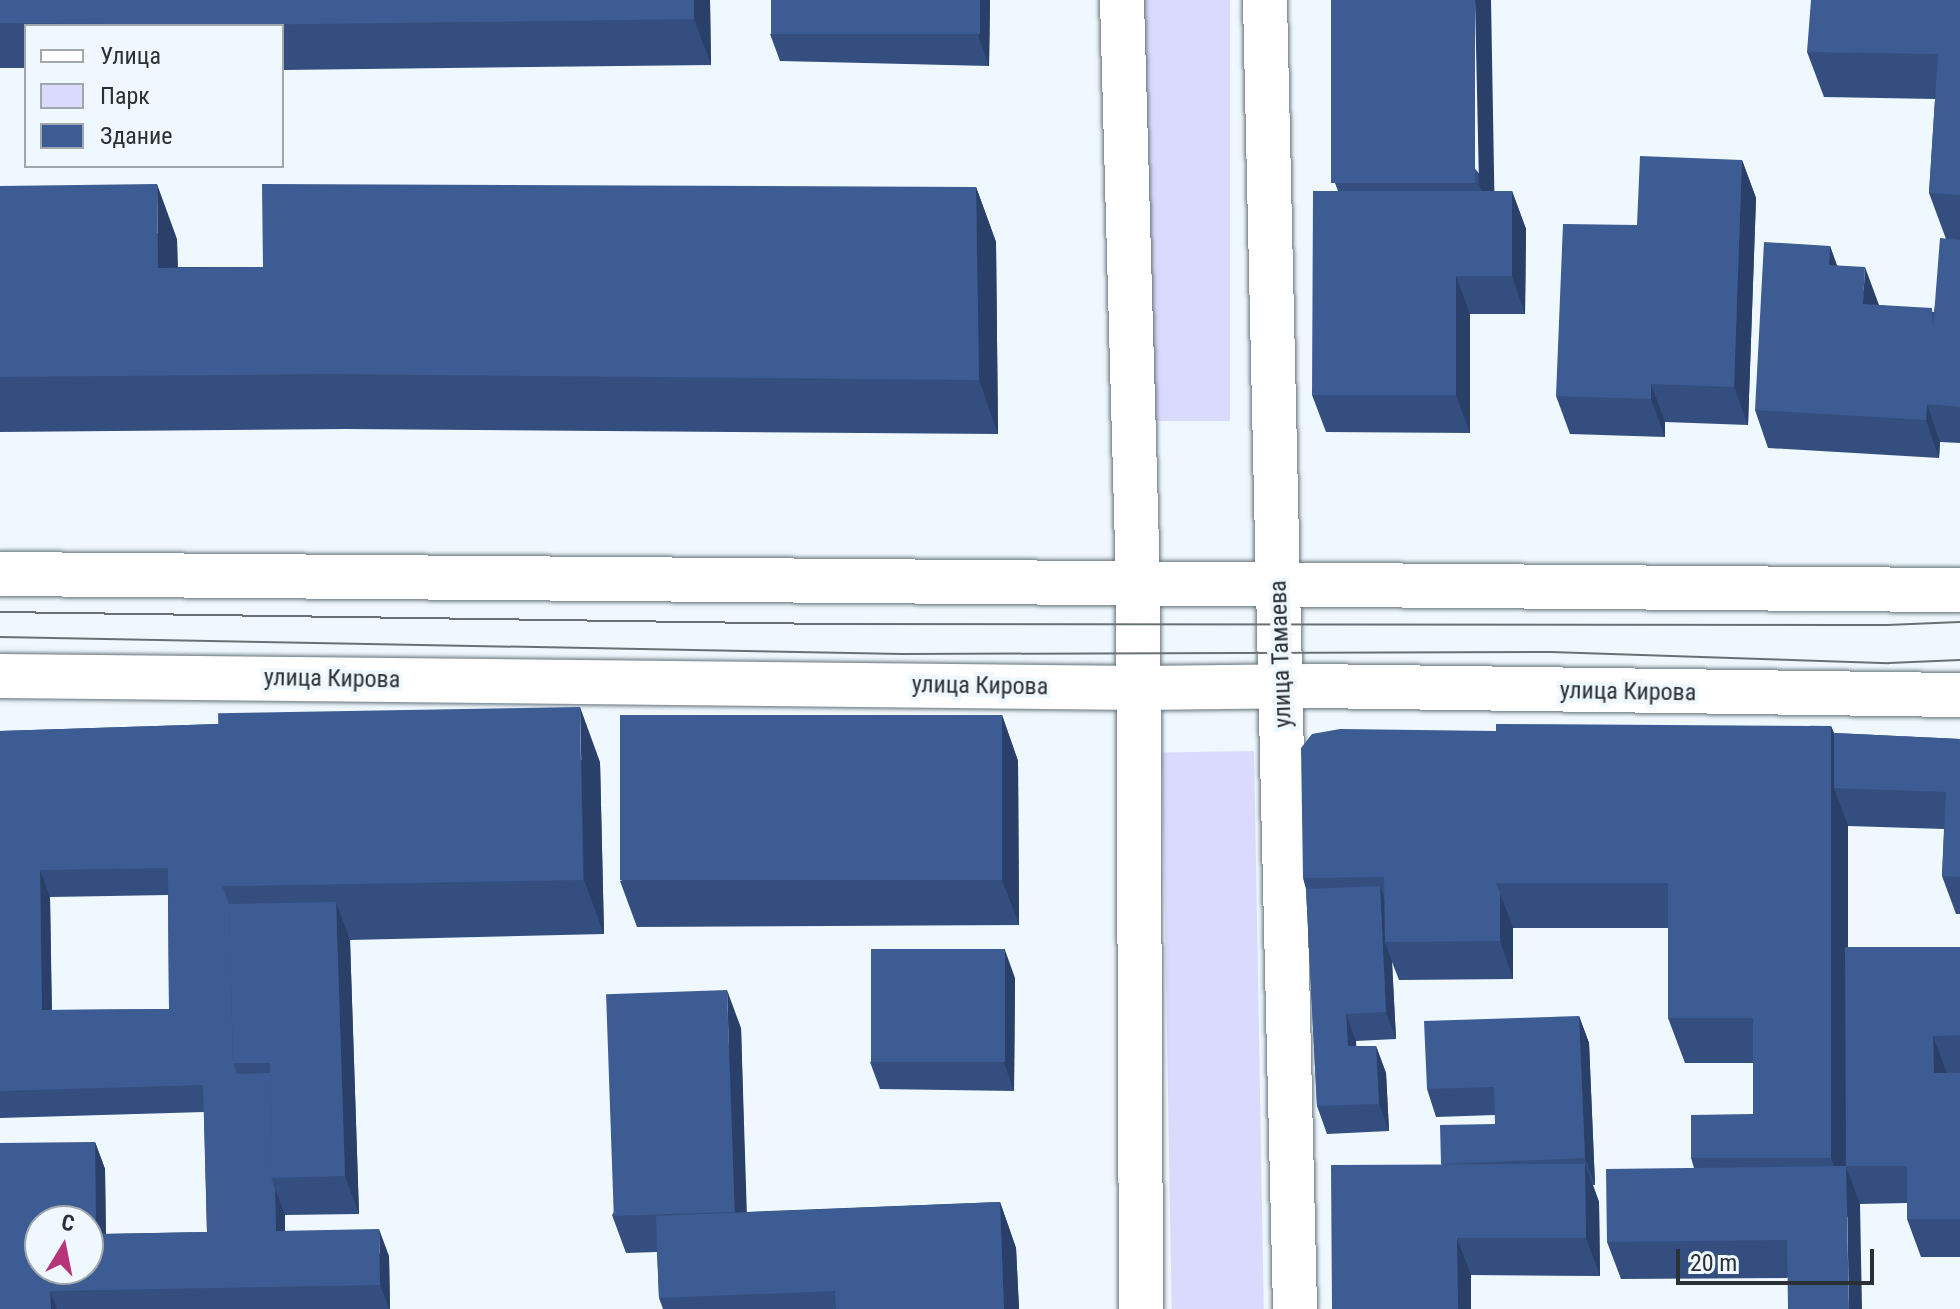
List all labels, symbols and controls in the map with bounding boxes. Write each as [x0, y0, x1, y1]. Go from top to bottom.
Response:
legend [24, 24, 284, 168]
text: Улица [100, 42, 161, 70]
text: Парк [100, 82, 150, 110]
text: Здание [100, 122, 172, 150]
street label: улица Тамаева [1264, 580, 1298, 728]
street label: улица Кирова [264, 663, 400, 695]
street label: улица Кирова [912, 670, 1048, 702]
street label: улица Кирова [1560, 676, 1696, 708]
north arrow [24, 1205, 104, 1285]
text: С [60, 1209, 76, 1236]
scale bar [1680, 1233, 1878, 1283]
text: 20 m [1690, 1249, 1737, 1277]

